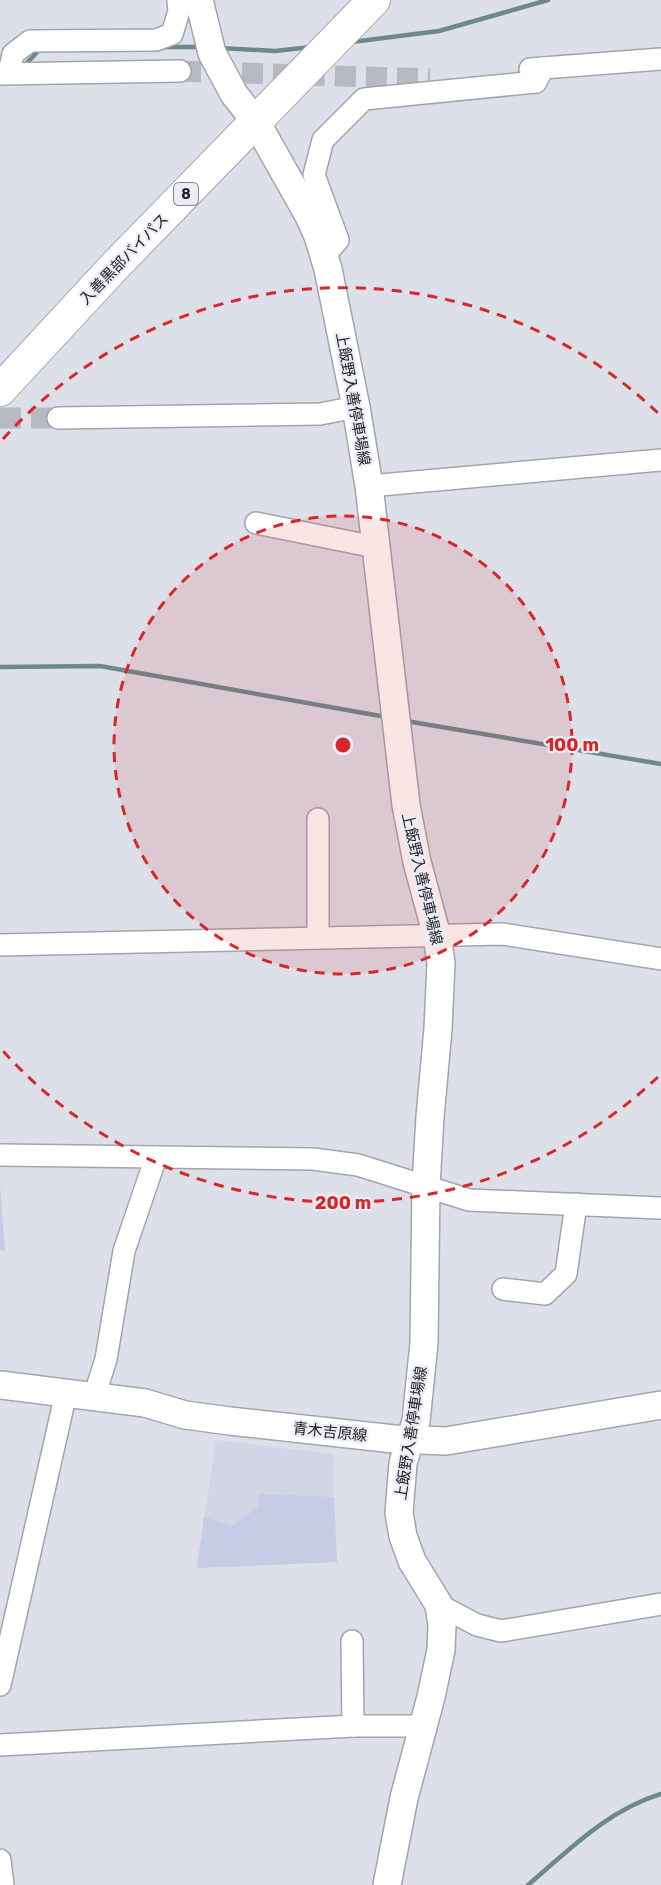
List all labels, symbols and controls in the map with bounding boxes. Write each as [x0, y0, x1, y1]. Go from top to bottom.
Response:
road number: 8 [174, 183, 198, 205]
street label: 入善黒部バイパス [76, 210, 172, 308]
street label: 上飯野入善停車場線 [332, 331, 374, 467]
text: 100 m [545, 734, 599, 756]
centre of rings [333, 735, 353, 755]
street label: 上飯野入善停車場線 [398, 811, 446, 947]
text: 200 m [315, 1192, 371, 1214]
street label: 上飯野入善停車場線 [392, 1365, 430, 1501]
street label: 青木吉原線 [292, 1419, 368, 1445]

